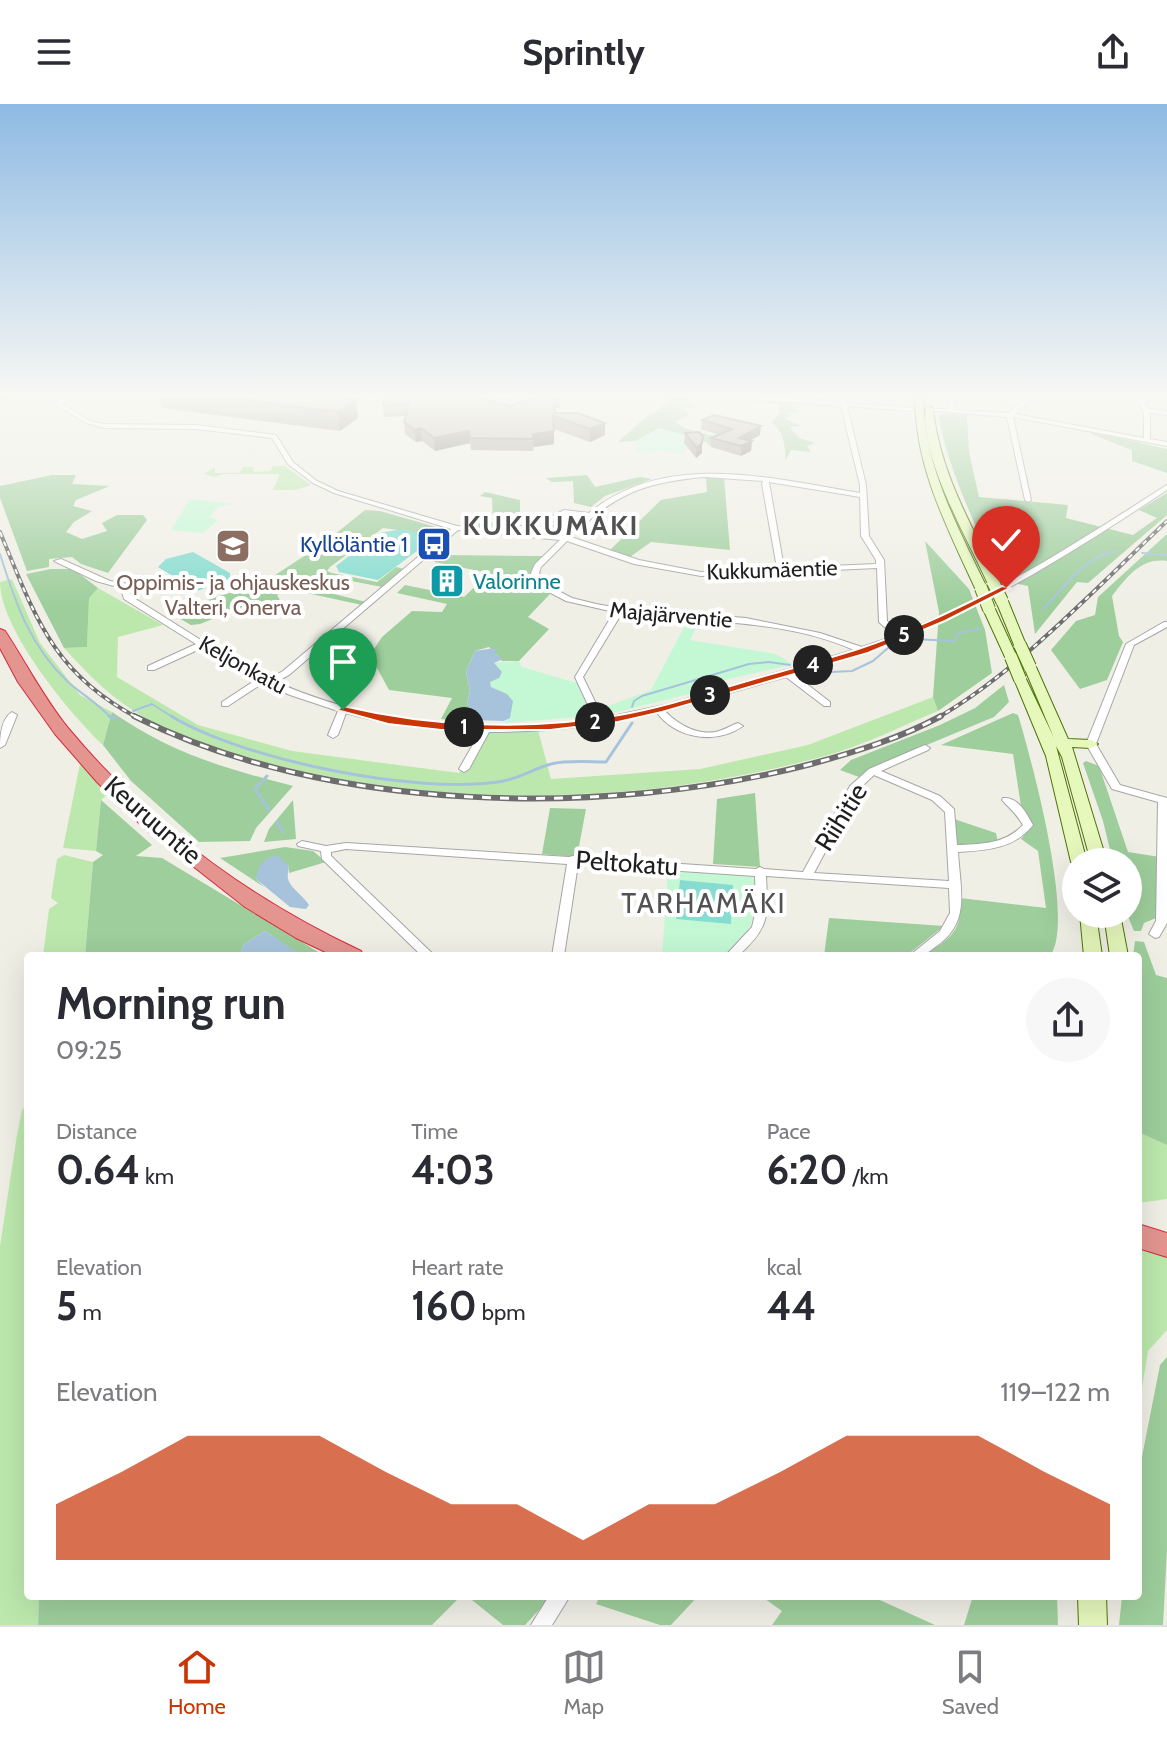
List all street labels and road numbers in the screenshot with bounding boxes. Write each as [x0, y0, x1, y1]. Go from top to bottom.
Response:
street label: Kukkumäentie [706, 554, 838, 586]
street label: Majajärventie [609, 596, 733, 634]
street label: Keljonkatu [194, 630, 292, 700]
street label: Keuruuntie [98, 769, 208, 871]
street label: Riihitie [808, 777, 874, 857]
street label: Peltokatu [575, 843, 679, 883]

